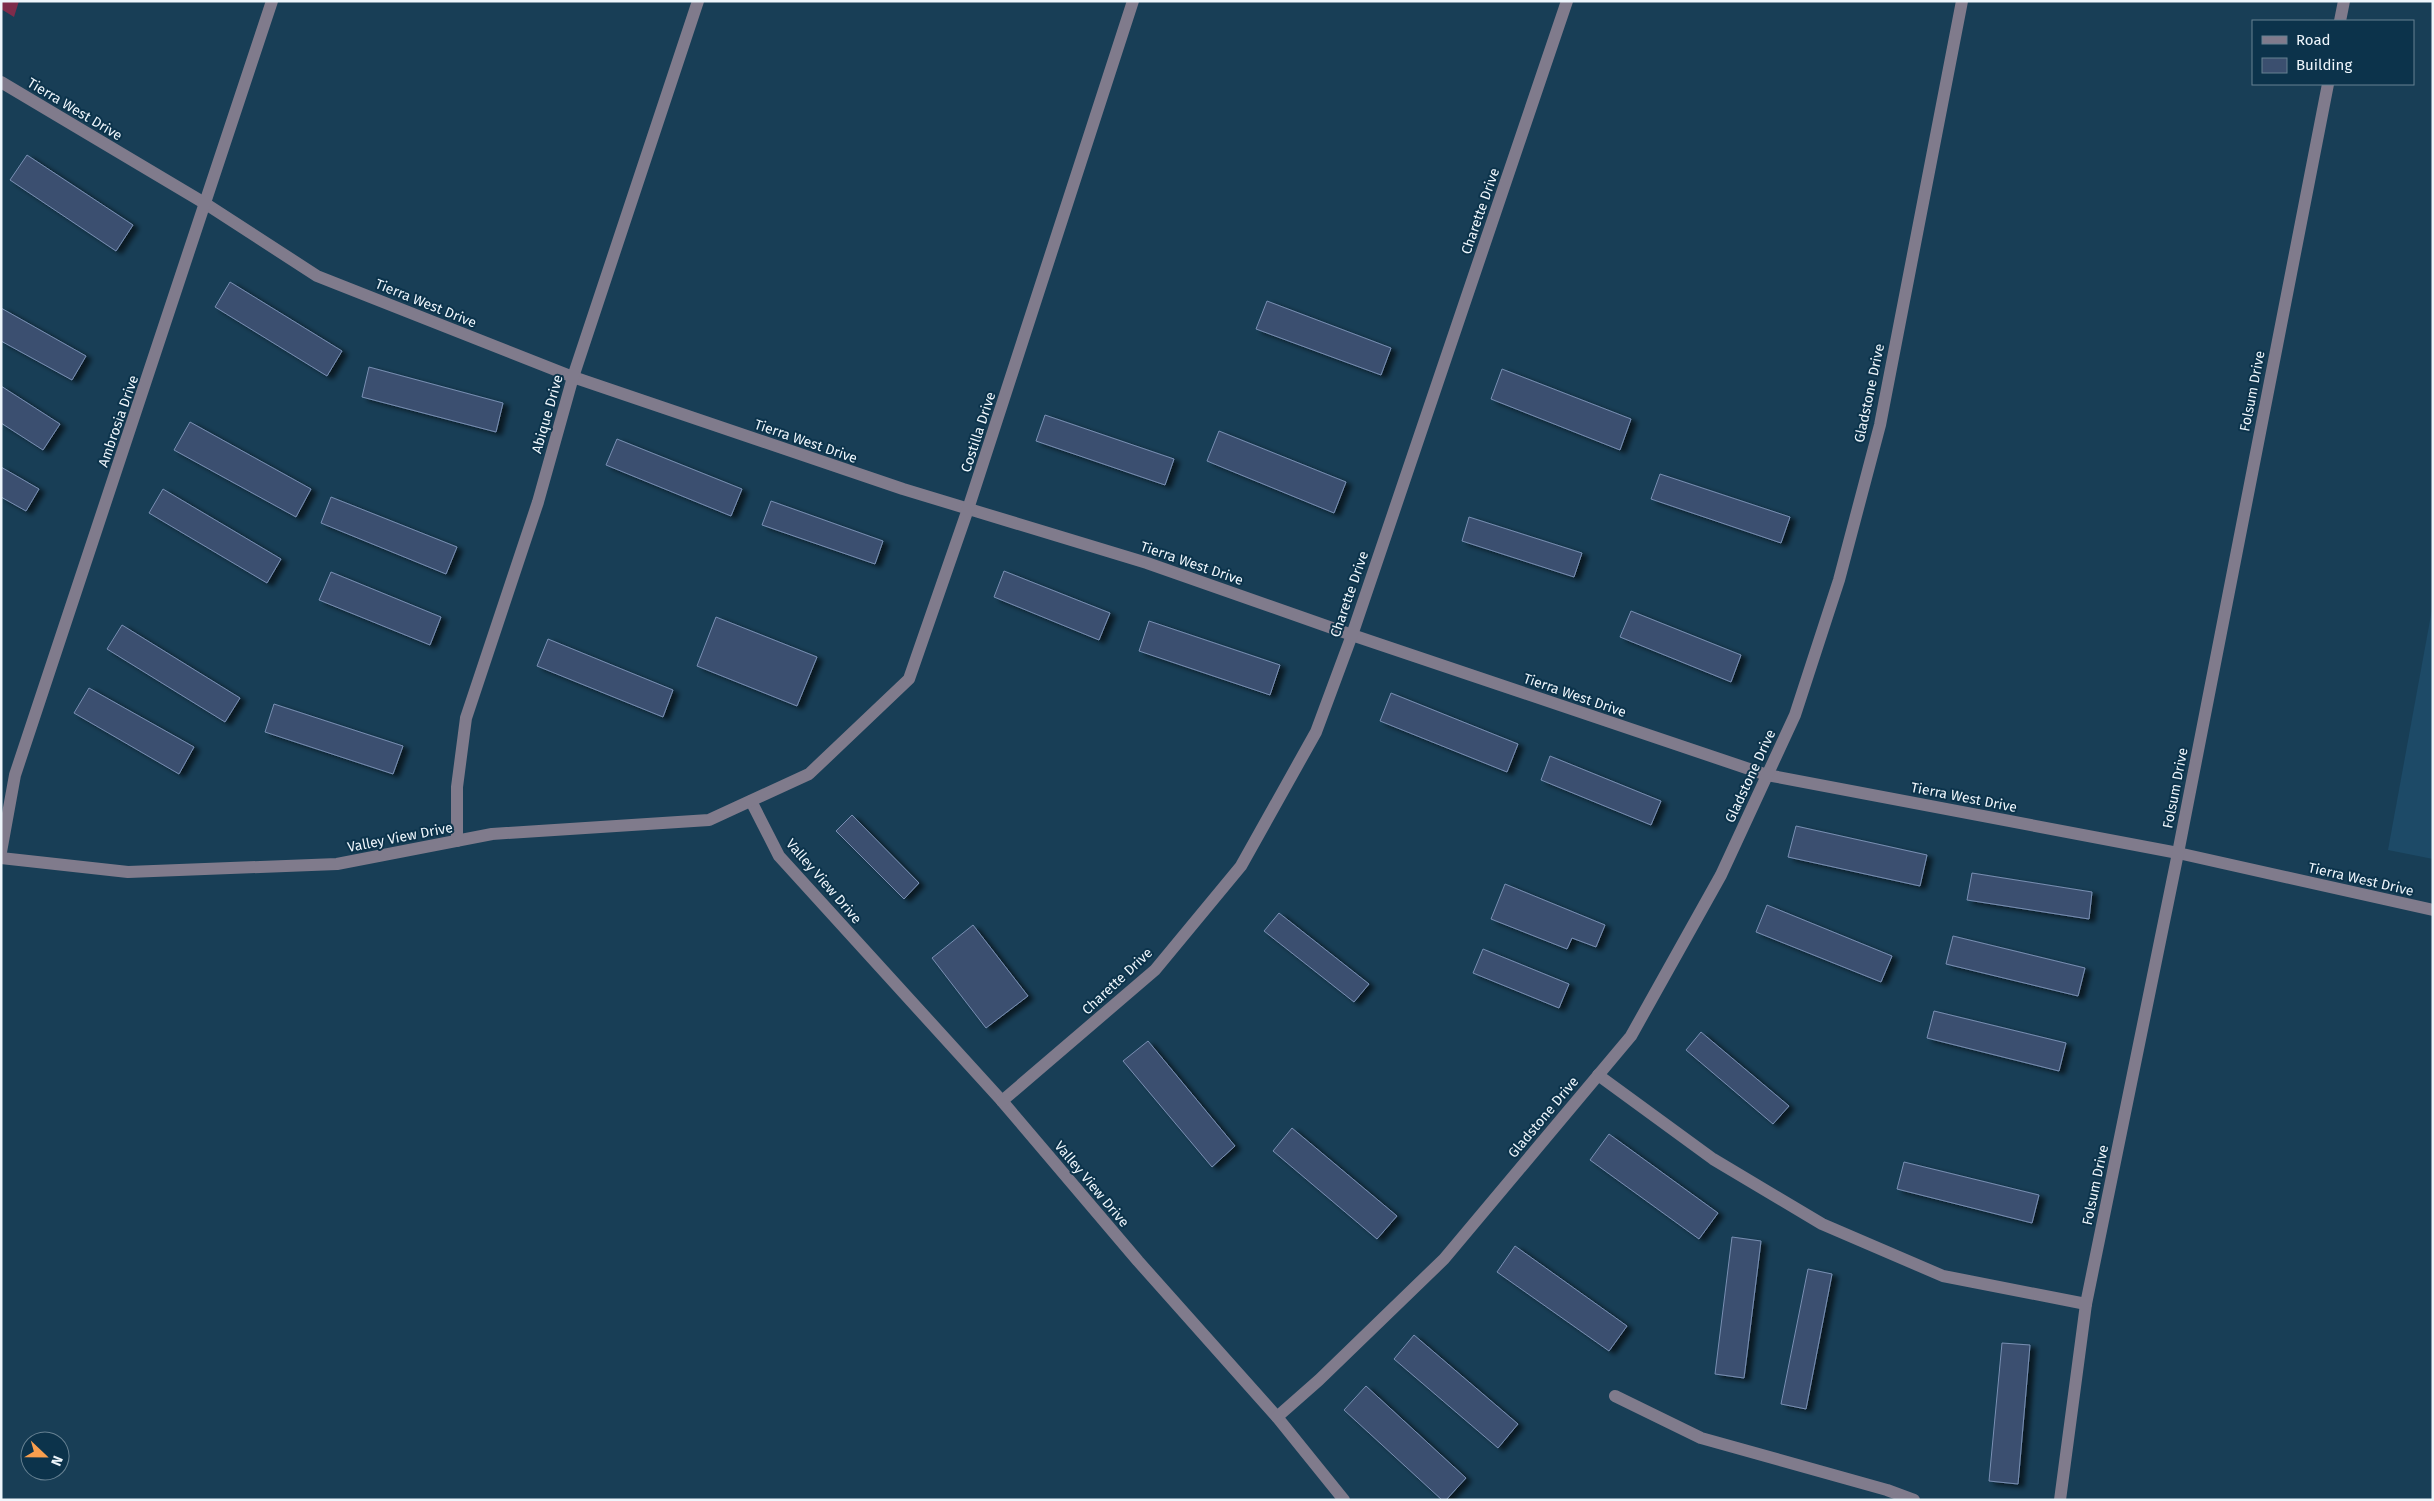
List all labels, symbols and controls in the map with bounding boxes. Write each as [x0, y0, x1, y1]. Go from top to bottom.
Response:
legend [2252, 20, 2414, 85]
text: Road [2296, 31, 2331, 49]
text: Building [2296, 56, 2352, 74]
street label: Tierra West Drive [24, 74, 125, 144]
street label: Charette Drive [1458, 166, 1503, 257]
street label: Tierra West Drive [373, 275, 479, 332]
street label: Gladstone Drive [1851, 342, 1888, 444]
street label: Folsum Drive [2236, 349, 2269, 433]
street label: Ambrosia Drive [95, 373, 142, 469]
street label: Abique Drive [528, 373, 567, 455]
street label: Costilla Drive [957, 390, 999, 475]
street label: Tierra West Drive [752, 416, 860, 467]
street label: Tierra West Drive [1138, 538, 1246, 589]
street label: Charette Drive [1327, 549, 1372, 640]
street label: Tierra West Drive [1521, 670, 1629, 721]
street label: Gladstone Drive [1721, 727, 1779, 825]
street label: Folsum Drive [2159, 746, 2192, 830]
street label: Tierra West Drive [1909, 779, 2018, 816]
street label: Valley View Drive [346, 819, 454, 856]
street label: Valley View Drive [782, 835, 865, 927]
street label: Tierra West Drive [2307, 859, 2415, 900]
street label: Charette Drive [1079, 944, 1156, 1018]
street label: Gladstone Drive [1504, 1073, 1582, 1161]
street label: Valley View Drive [1051, 1138, 1133, 1231]
street label: Folsum Drive [2079, 1143, 2112, 1227]
north arrow [20, 1431, 70, 1481]
text: N [47, 1453, 66, 1468]

